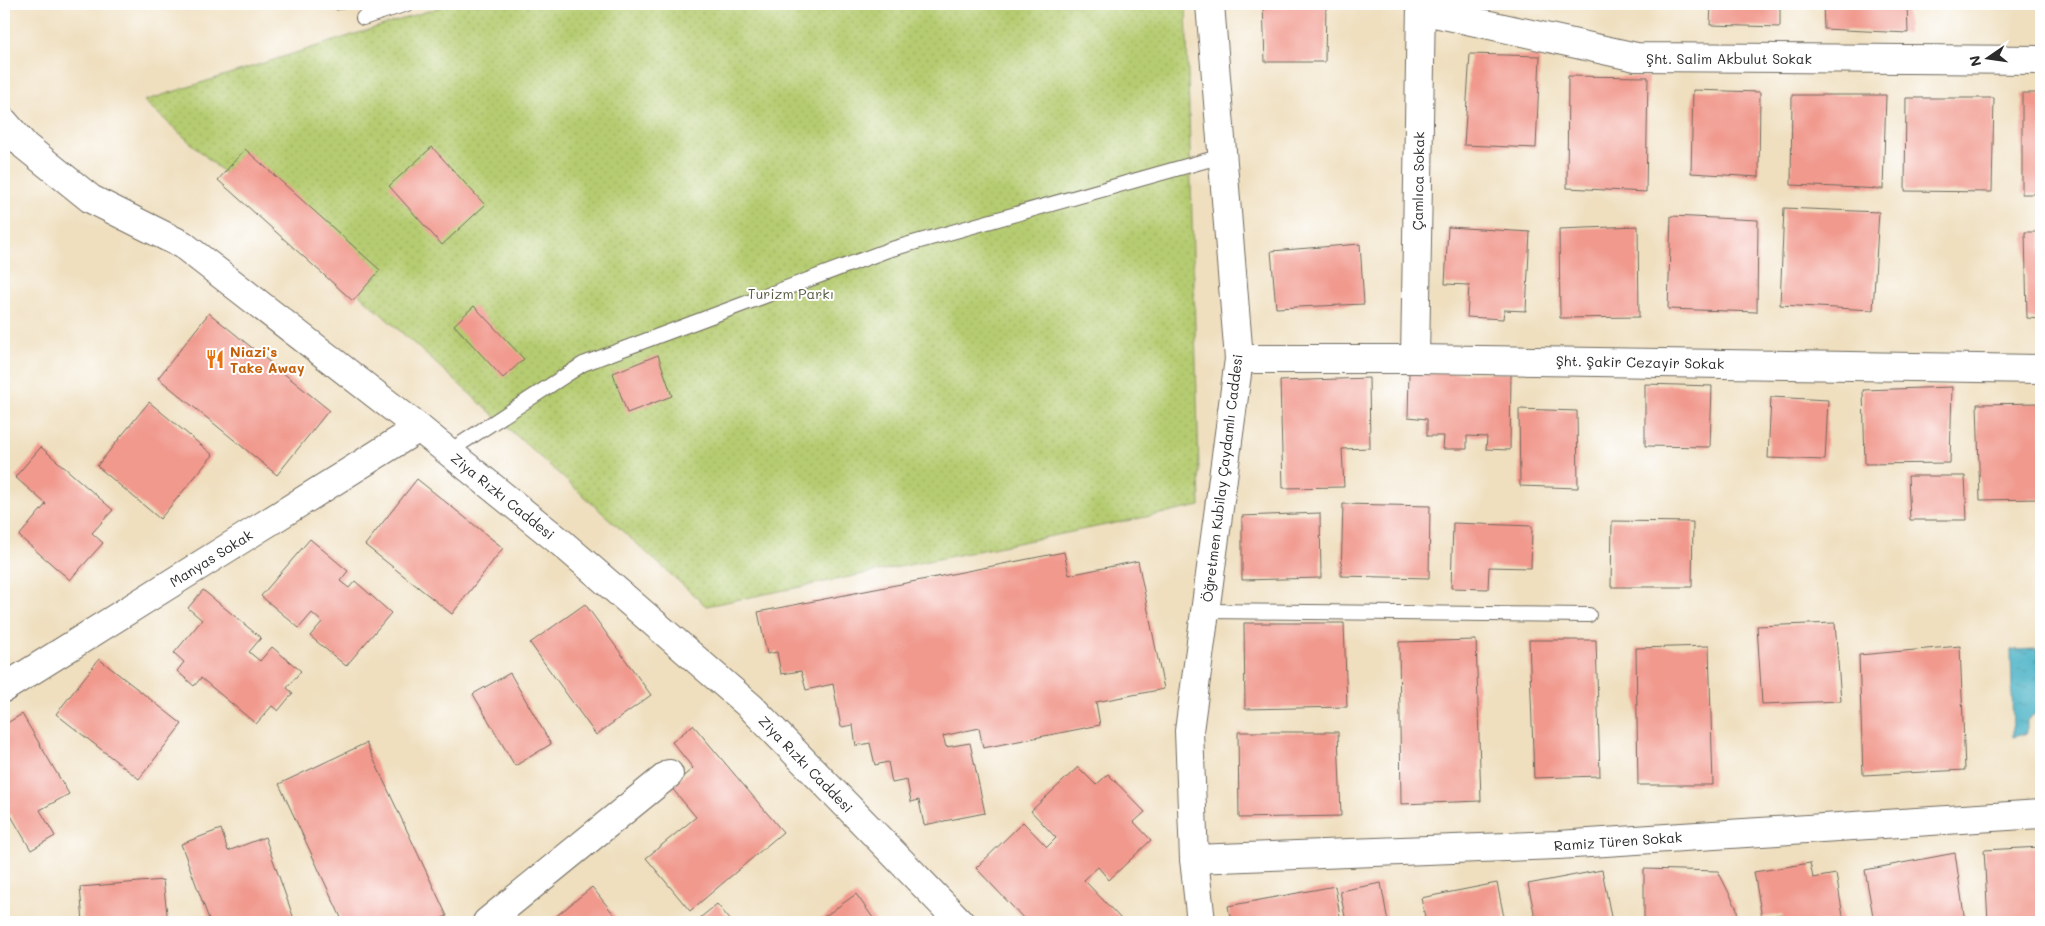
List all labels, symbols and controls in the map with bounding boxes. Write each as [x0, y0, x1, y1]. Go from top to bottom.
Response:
north arrow [1962, 32, 2012, 82]
street label: Şht. Salim Akbulut Sokak [1646, 49, 1812, 68]
text: N [1964, 54, 1985, 68]
street label: Çamlıca Sokak [1408, 131, 1428, 231]
park label: Turizm Parkı [748, 284, 834, 303]
place label: Niazi's Take Away [230, 342, 305, 377]
restaurant icon: Niazi's Take Away [204, 348, 226, 370]
street label: Şht. Şakir Cezayir Sokak [1556, 351, 1724, 373]
street label: Öğretmen Kubilay Çaydamlı Caddesi [1197, 353, 1247, 603]
street label: Ziya Rızkı Caddesi [447, 448, 559, 544]
street label: Manyas Sokak [166, 525, 256, 591]
street label: Ziya Rızkı Caddesi [755, 711, 857, 817]
street label: Ramiz Türen Sokak [1553, 827, 1683, 855]

